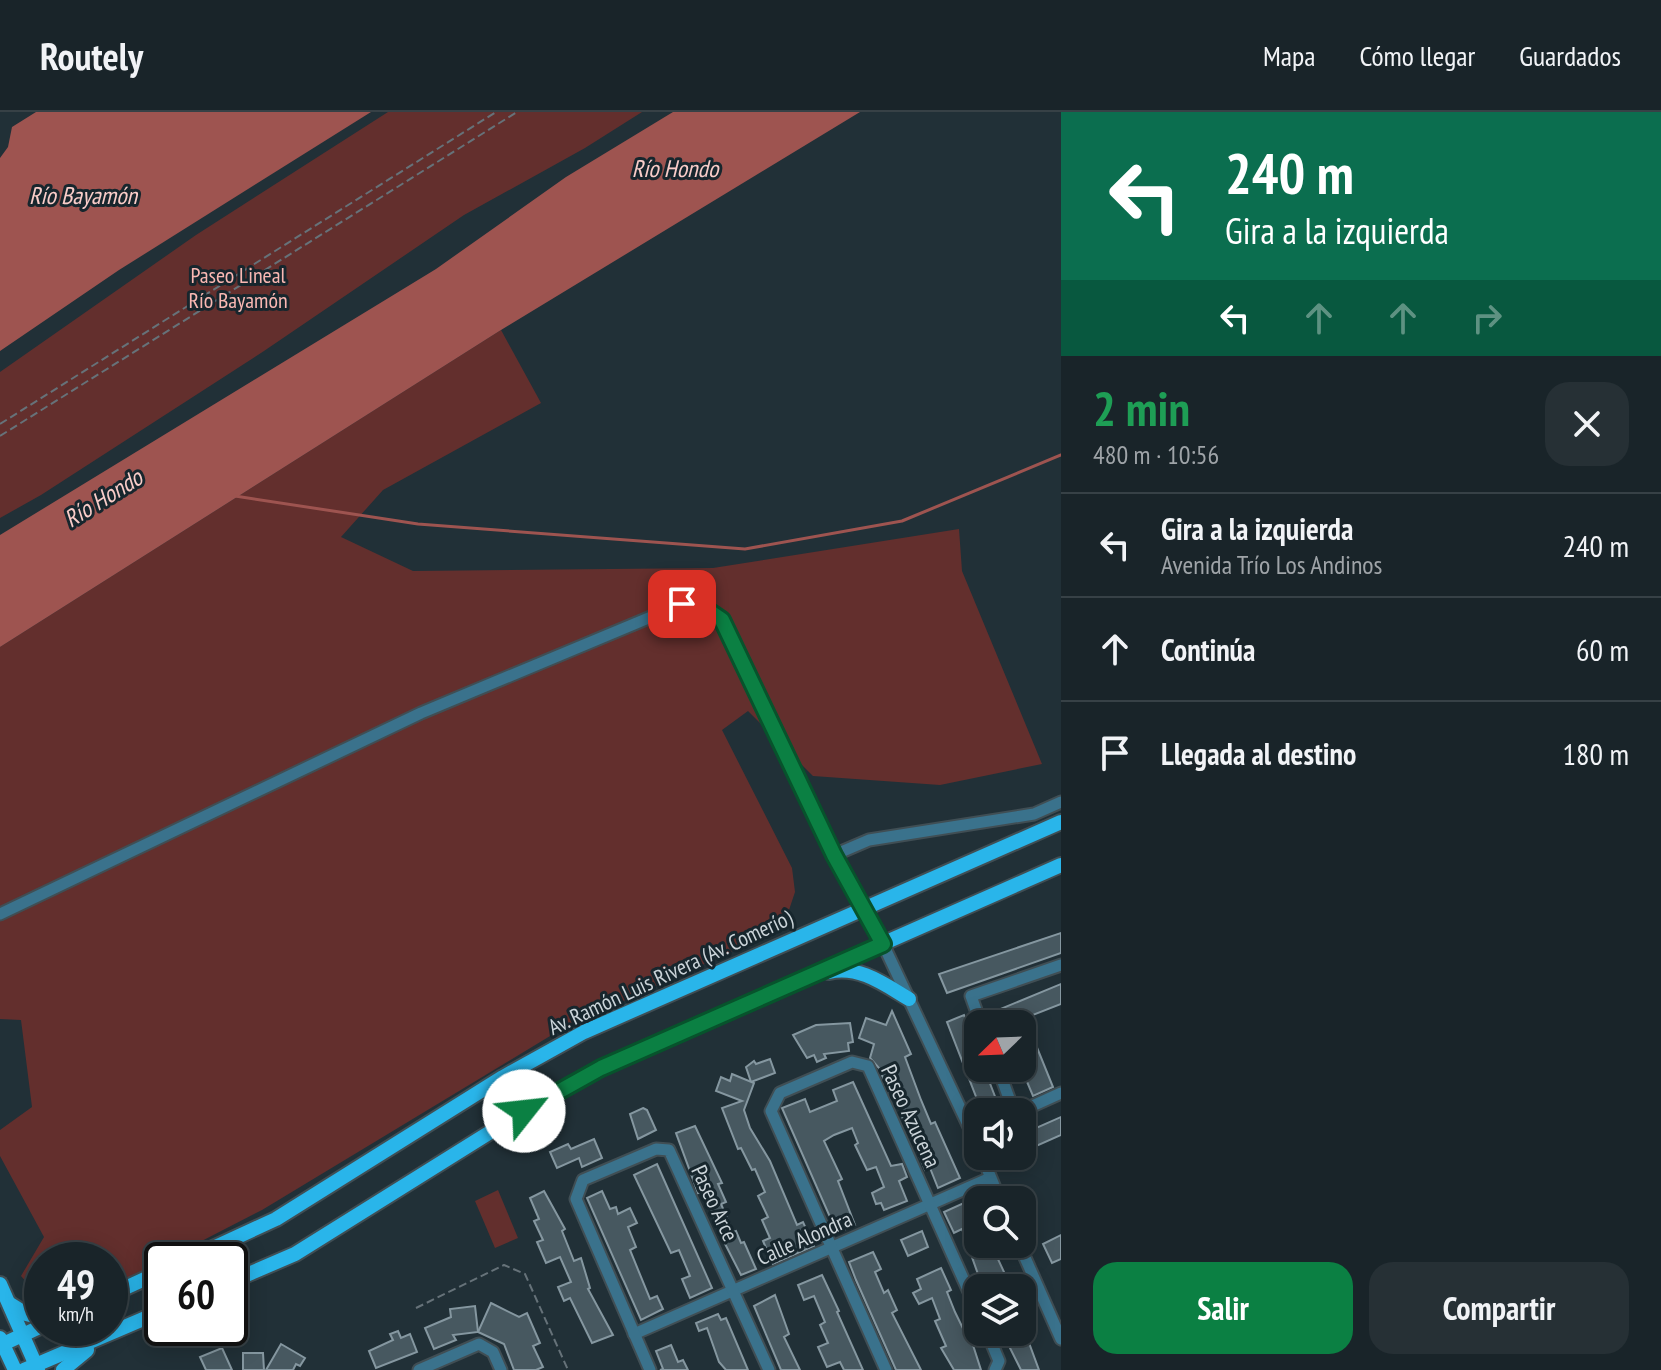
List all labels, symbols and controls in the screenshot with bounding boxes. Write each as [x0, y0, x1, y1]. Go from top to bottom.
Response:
text: Routely [40, 31, 143, 80]
text: Mapa [1263, 37, 1315, 74]
text: Cómo llegar [1359, 37, 1475, 74]
text: Guardados [1519, 37, 1621, 74]
text: 240 m [1225, 137, 1354, 209]
icon: left [1093, 144, 1197, 248]
water label: Río Hondo [632, 153, 720, 184]
water label: Río Bayamón [29, 180, 139, 211]
text: Gira a la izquierda [1225, 207, 1449, 254]
park label: Paseo Lineal Río Bayamón [188, 261, 288, 314]
icon: left [1213, 296, 1257, 340]
icon: ahead [1297, 296, 1341, 340]
icon: ahead [1381, 296, 1425, 340]
icon: right [1465, 296, 1509, 340]
text: 2 min [1093, 377, 1190, 439]
button: close [1545, 382, 1629, 466]
text: 480 m · 10:56 [1093, 438, 1219, 471]
water label: Río Hondo [58, 461, 149, 534]
text: Gira a la izquierda [1161, 509, 1353, 548]
icon: left [1093, 523, 1137, 567]
text: 240 m [1563, 526, 1629, 565]
text: Avenida Trío Los Andinos [1161, 548, 1382, 581]
pin [648, 570, 716, 638]
icon: arrive [660, 582, 704, 626]
icon: ahead [1093, 627, 1137, 671]
text: Continúa [1161, 630, 1255, 669]
text: 60 m [1576, 630, 1629, 669]
icon: arrive [1093, 731, 1137, 775]
text: Llegada al destino [1161, 734, 1356, 773]
text: 180 m [1563, 734, 1629, 773]
street label: Av. Ramón Luis Rivera (Av. Comerío) [543, 903, 797, 1041]
north arrow [964, 1010, 1036, 1082]
map controls [964, 1010, 1036, 1346]
street label: Paseo Azucena [875, 1060, 947, 1172]
position arrow [482, 1069, 566, 1153]
button: sound [964, 1098, 1036, 1170]
street label: Paseo Arce [685, 1160, 745, 1246]
button: search [964, 1186, 1036, 1258]
street label: Calle Alondra [752, 1205, 856, 1271]
speed limit sign: 60 [144, 1242, 248, 1346]
text: 49 [57, 1258, 95, 1310]
button: Salir [1093, 1262, 1353, 1354]
button: Compartir [1369, 1262, 1629, 1354]
button: layers [964, 1274, 1036, 1346]
text: km/h [58, 1301, 94, 1327]

